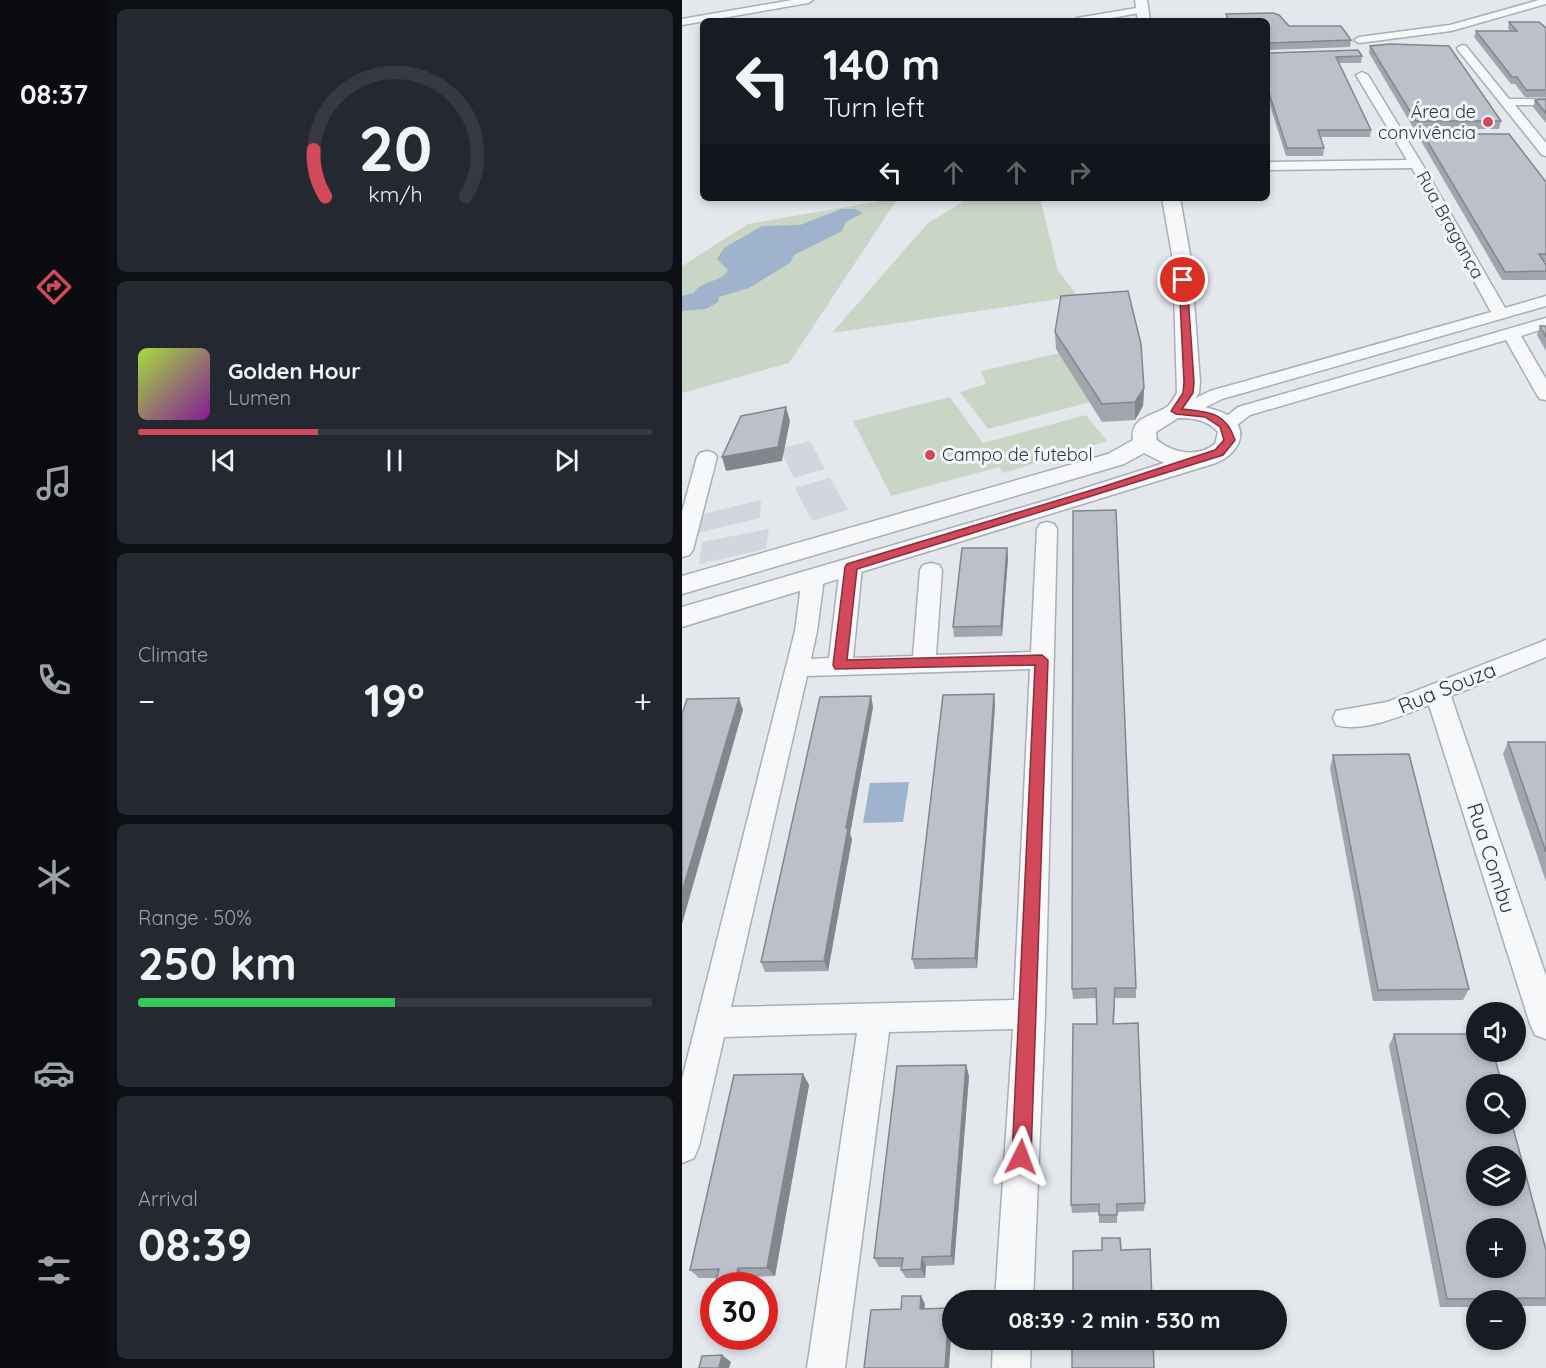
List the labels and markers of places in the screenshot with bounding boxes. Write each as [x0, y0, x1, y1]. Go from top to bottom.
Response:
place label: Área de convivência [1378, 100, 1476, 144]
marker: Área de convivência [1481, 115, 1495, 129]
pin [1157, 254, 1208, 305]
place label: Campo de futebol [942, 443, 1093, 466]
marker: Campo de futebol [923, 448, 937, 462]

